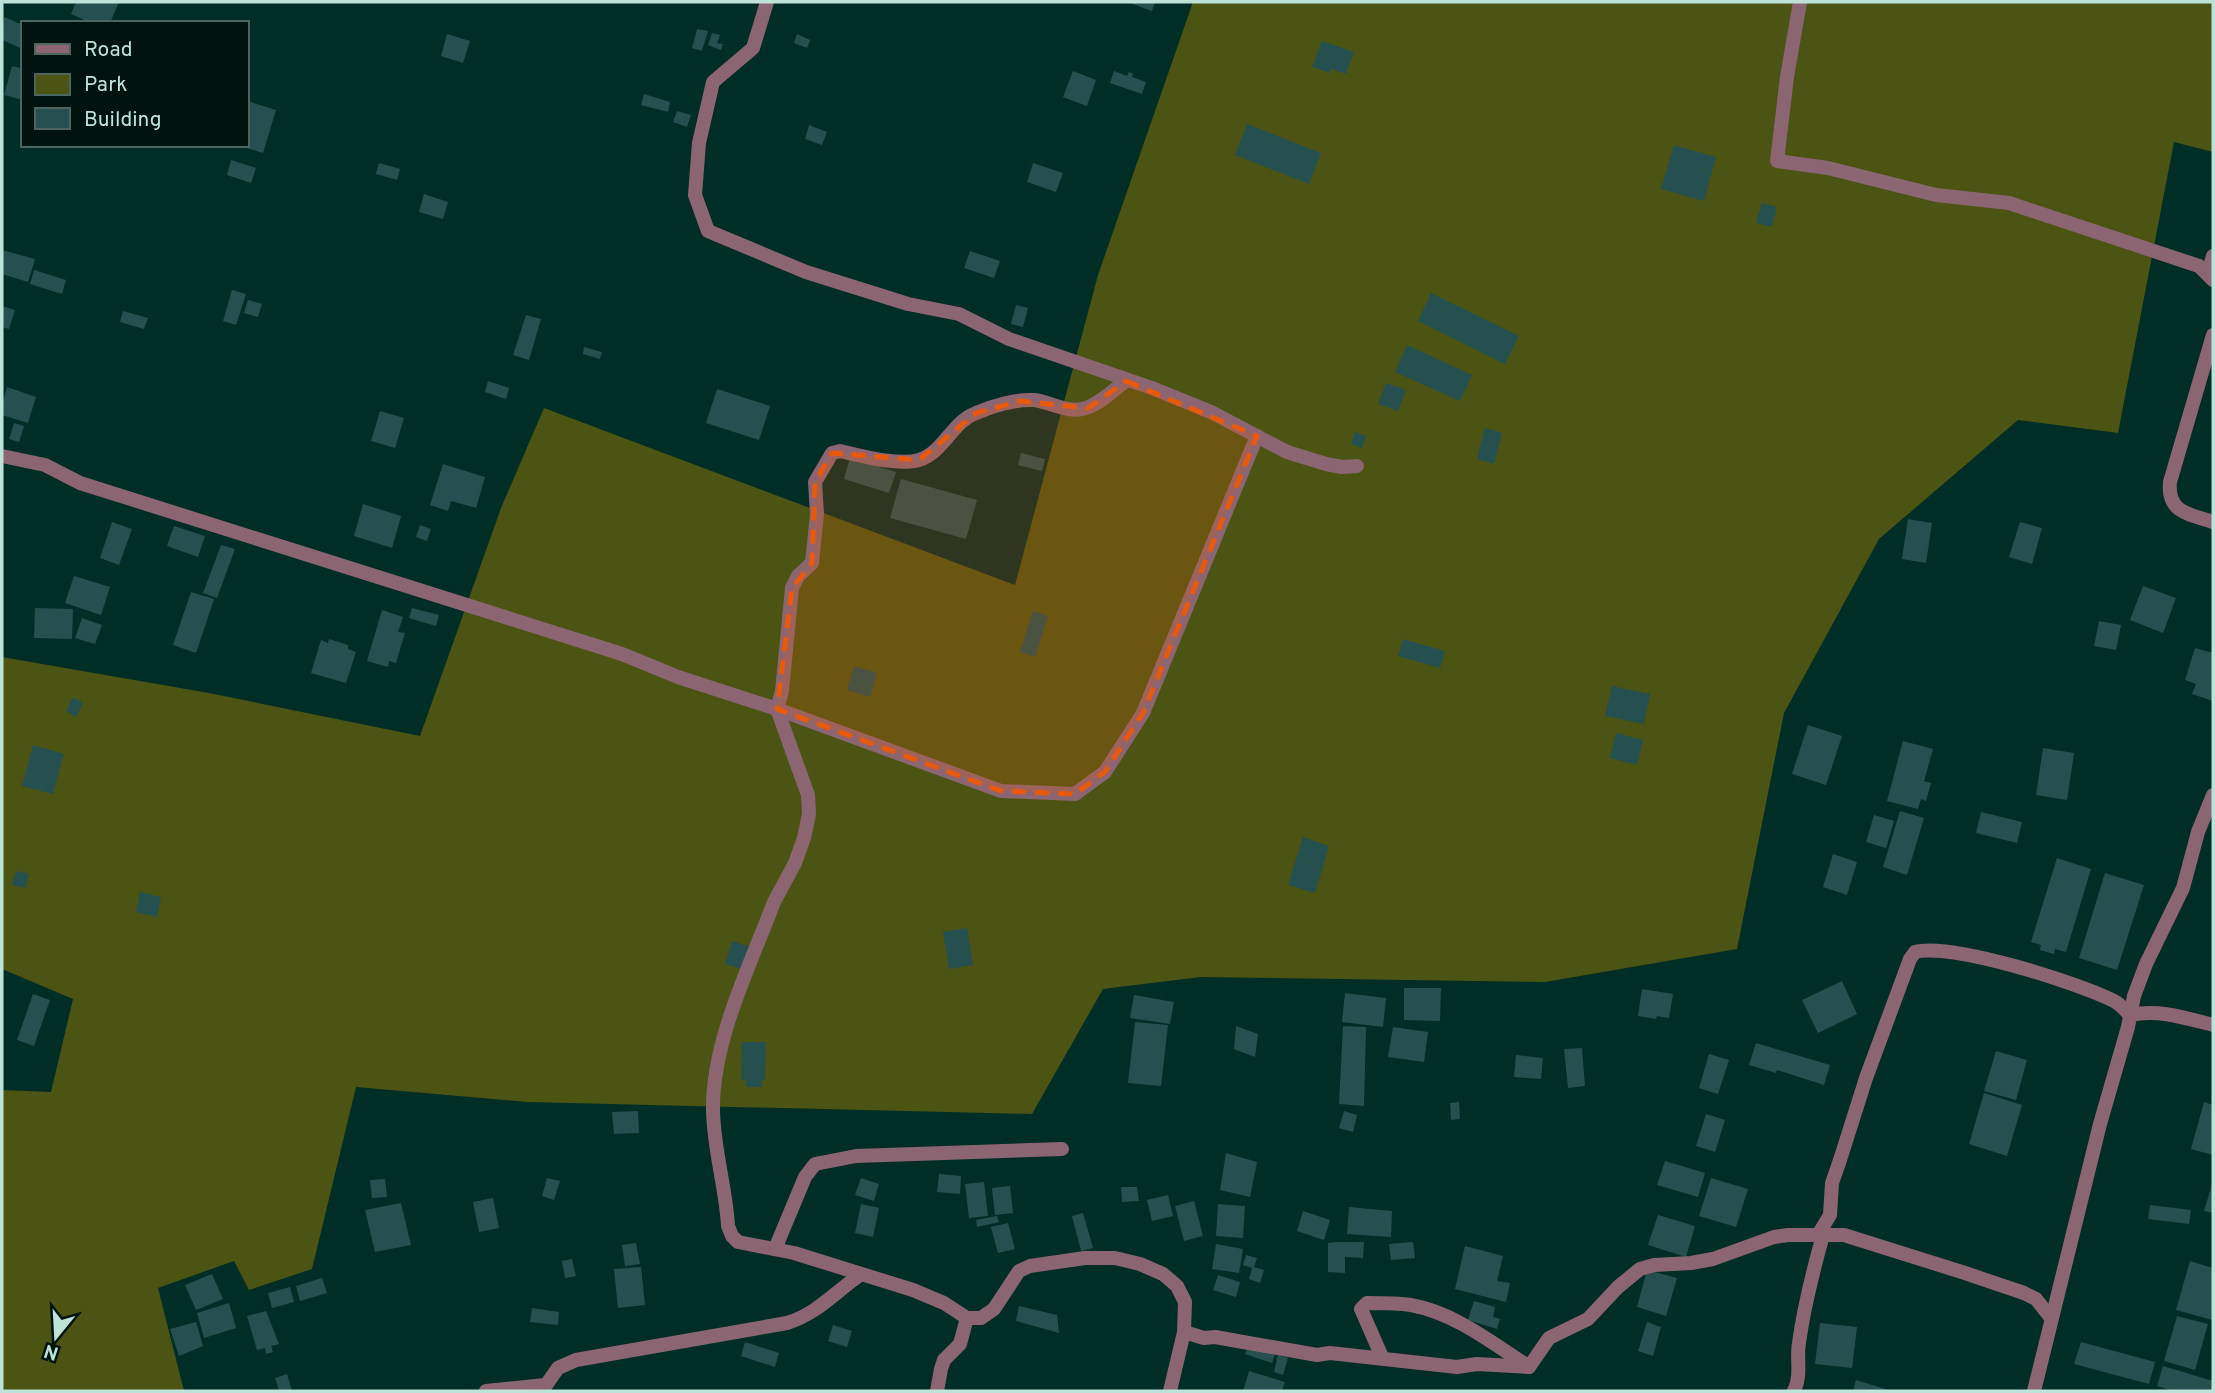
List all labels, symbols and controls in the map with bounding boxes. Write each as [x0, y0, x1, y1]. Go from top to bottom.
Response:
legend [21, 21, 248, 147]
text: Road [84, 37, 133, 64]
text: Park [84, 72, 127, 99]
text: Building [84, 107, 162, 134]
north arrow [21, 1302, 91, 1372]
text: N [41, 1338, 62, 1365]

